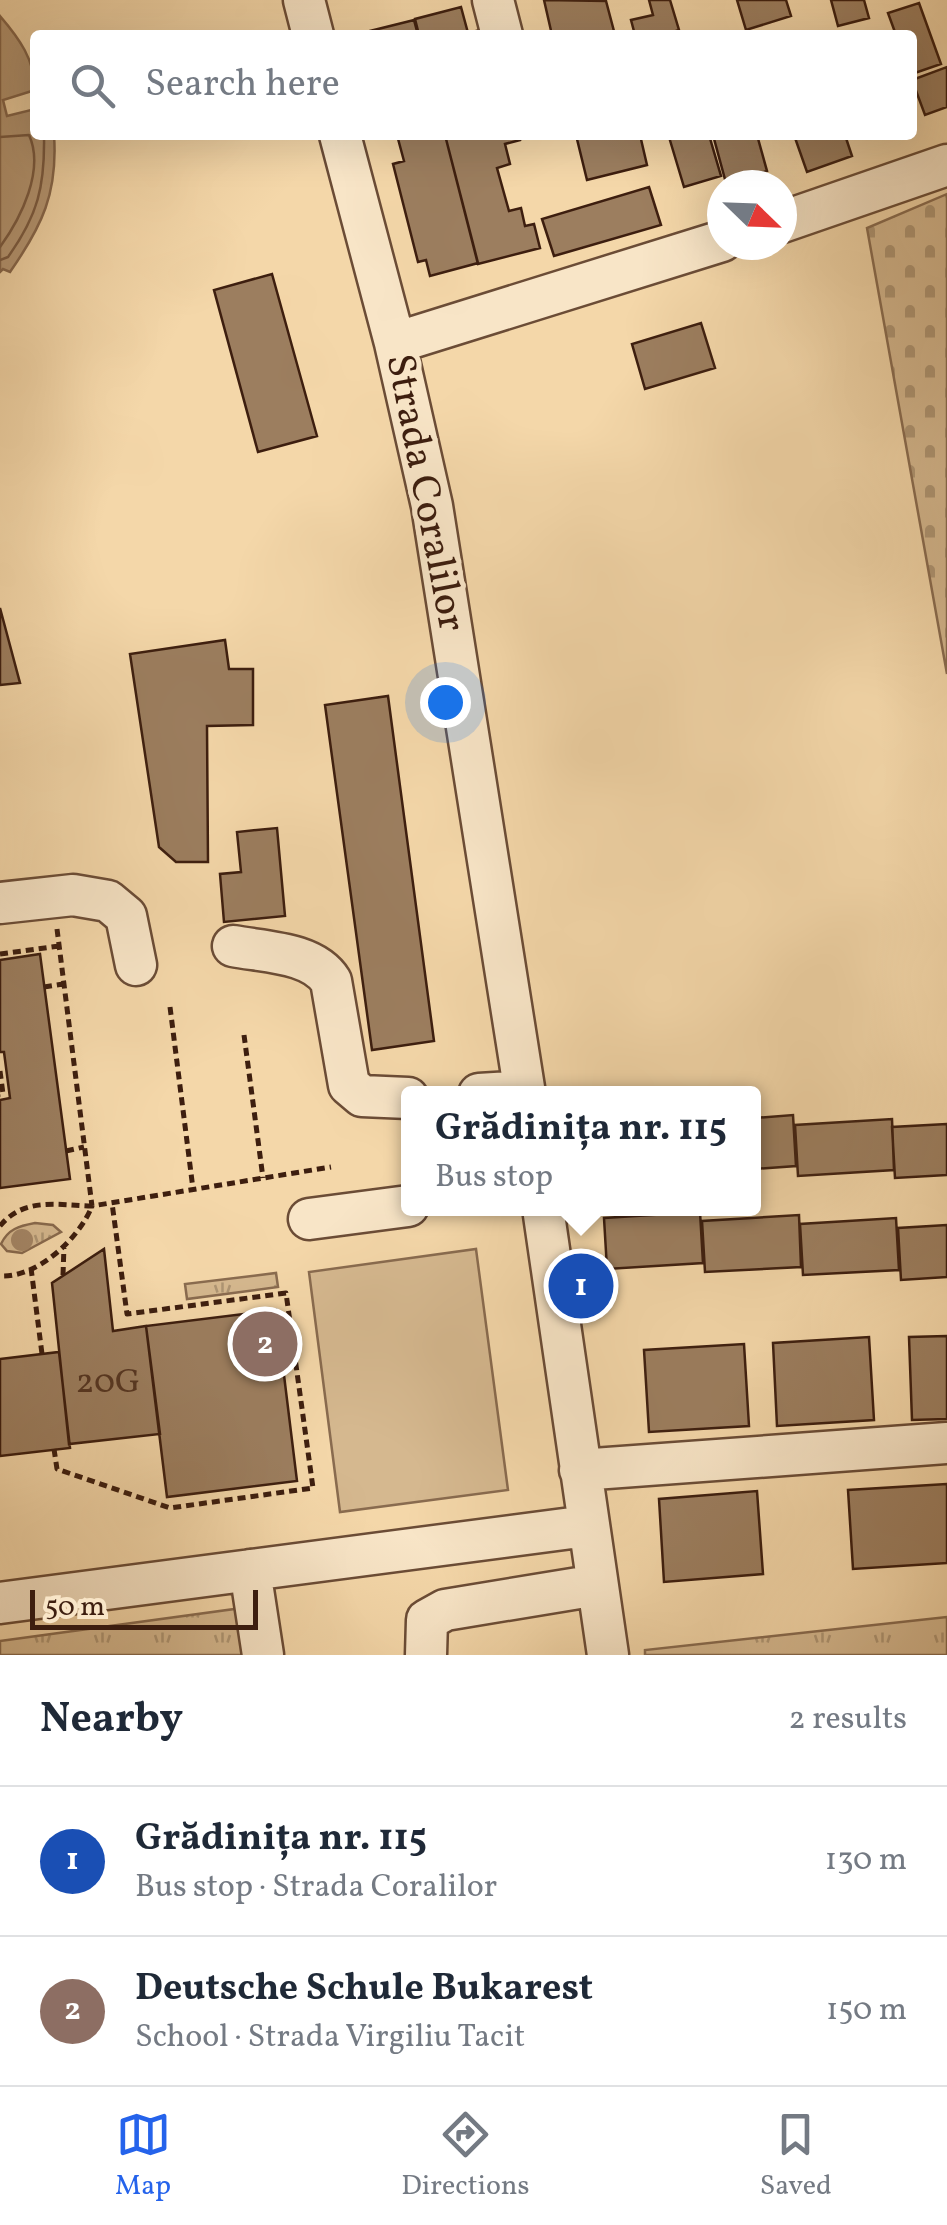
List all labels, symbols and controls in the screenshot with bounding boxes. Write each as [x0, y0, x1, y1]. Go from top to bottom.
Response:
search box [30, 30, 917, 140]
icon: search [65, 58, 120, 113]
text: Search here [145, 59, 340, 112]
north arrow [707, 170, 797, 260]
street label: Strada Coralilor [370, 350, 478, 636]
your location [420, 677, 471, 728]
popup [401, 1086, 761, 1216]
text: Grădinița nr. 115 [435, 1103, 727, 1156]
text: Bus stop [435, 1156, 553, 1200]
pin: 1 [548, 1248, 614, 1324]
pin: 2 [232, 1306, 298, 1382]
house number: 20G [75, 1359, 141, 1407]
scale bar [30, 1585, 258, 1630]
text: 50 m [45, 1588, 105, 1627]
text: Nearby [40, 1691, 183, 1750]
text: 2 results [789, 1698, 907, 1742]
text: Grădinița nr. 115 [135, 1813, 427, 1866]
text: 1 [66, 1839, 79, 1883]
text: 130 m [825, 1839, 907, 1883]
text: Bus stop · Strada Coralilor [135, 1866, 497, 1910]
text: Deutsche Schule Bukarest [135, 1963, 593, 2016]
text: 2 [64, 1989, 81, 2033]
text: 150 m [826, 1989, 907, 2033]
text: School · Strada Virgiliu Tacit [135, 2016, 525, 2060]
tab: Map [115, 2107, 171, 2206]
tab: Directions [401, 2107, 530, 2206]
tab: Saved [760, 2107, 832, 2206]

